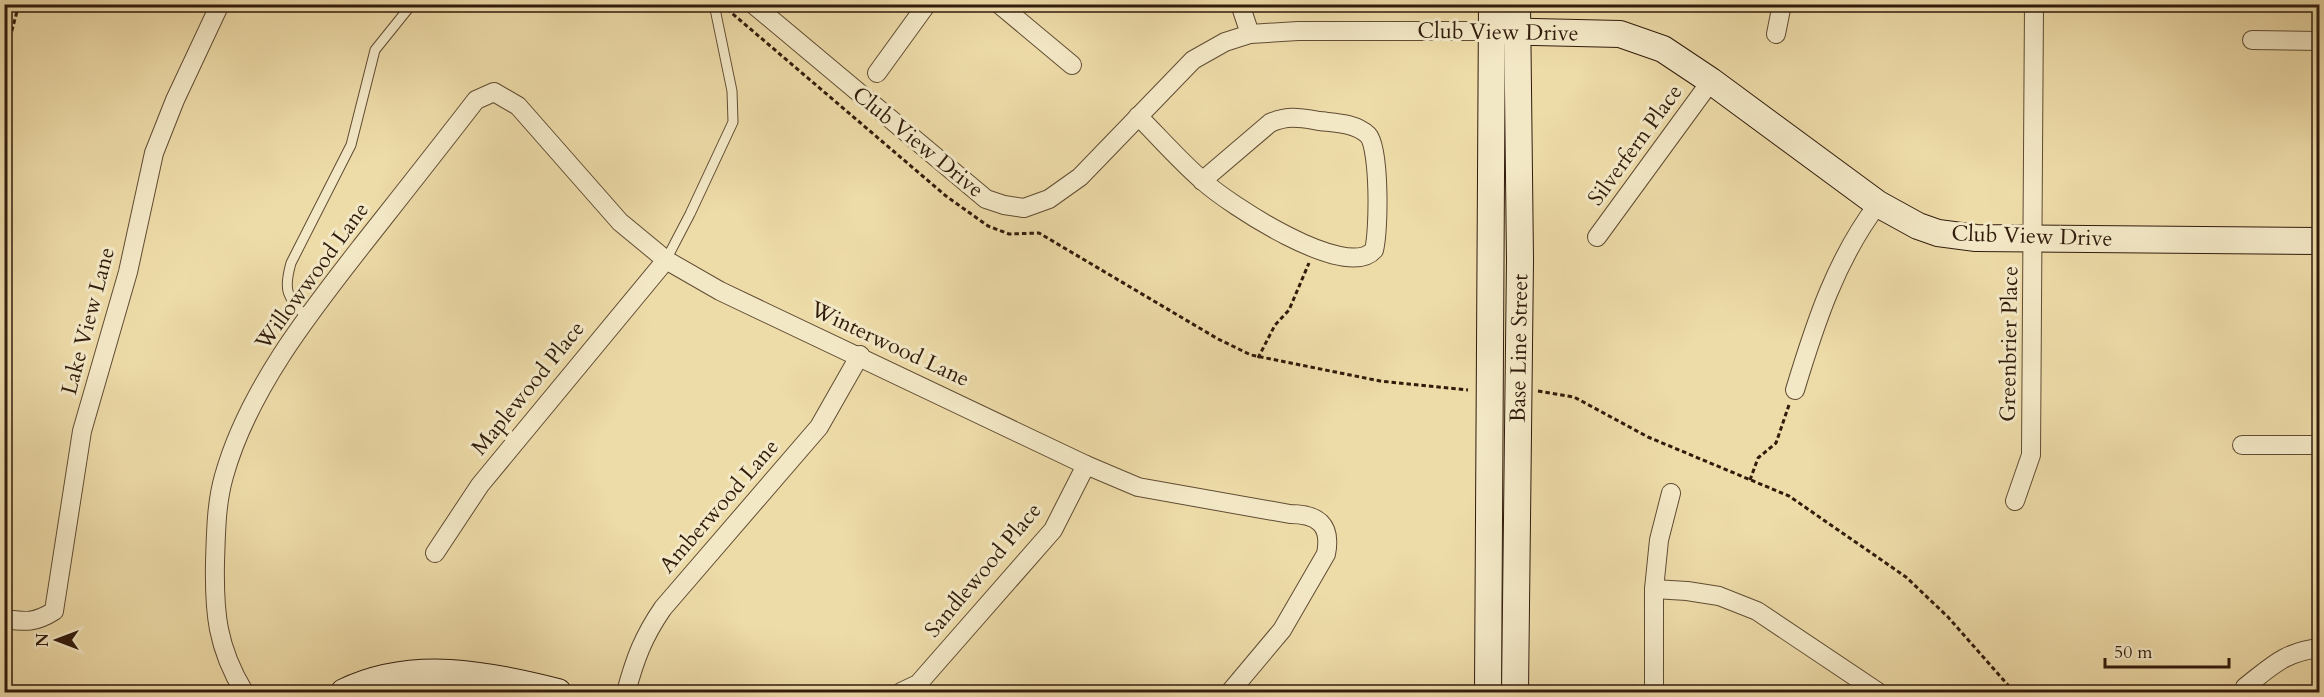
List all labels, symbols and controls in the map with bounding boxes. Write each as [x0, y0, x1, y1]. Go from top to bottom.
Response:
street label: Club View Drive [1417, 16, 1579, 48]
street label: Silverfern Place [1581, 78, 1689, 212]
street label: Club View Drive [846, 80, 990, 204]
street label: Willowwood Lane [248, 196, 376, 357]
street label: Club View Drive [1951, 218, 2113, 254]
street label: Lake View Lane [54, 244, 122, 398]
street label: Greenbrier Place [1993, 266, 2025, 422]
street label: Base Line Street [1503, 273, 1535, 423]
street label: Winterwood Lane [805, 294, 974, 394]
street label: Maplewood Place [465, 315, 591, 461]
street label: Amberwood Lane [652, 433, 786, 579]
street label: Sandlewood Place [918, 496, 1048, 644]
north arrow [27, 610, 87, 670]
scale bar [2105, 631, 2230, 669]
text: N [32, 633, 54, 647]
text: 50 m [2114, 640, 2153, 665]

